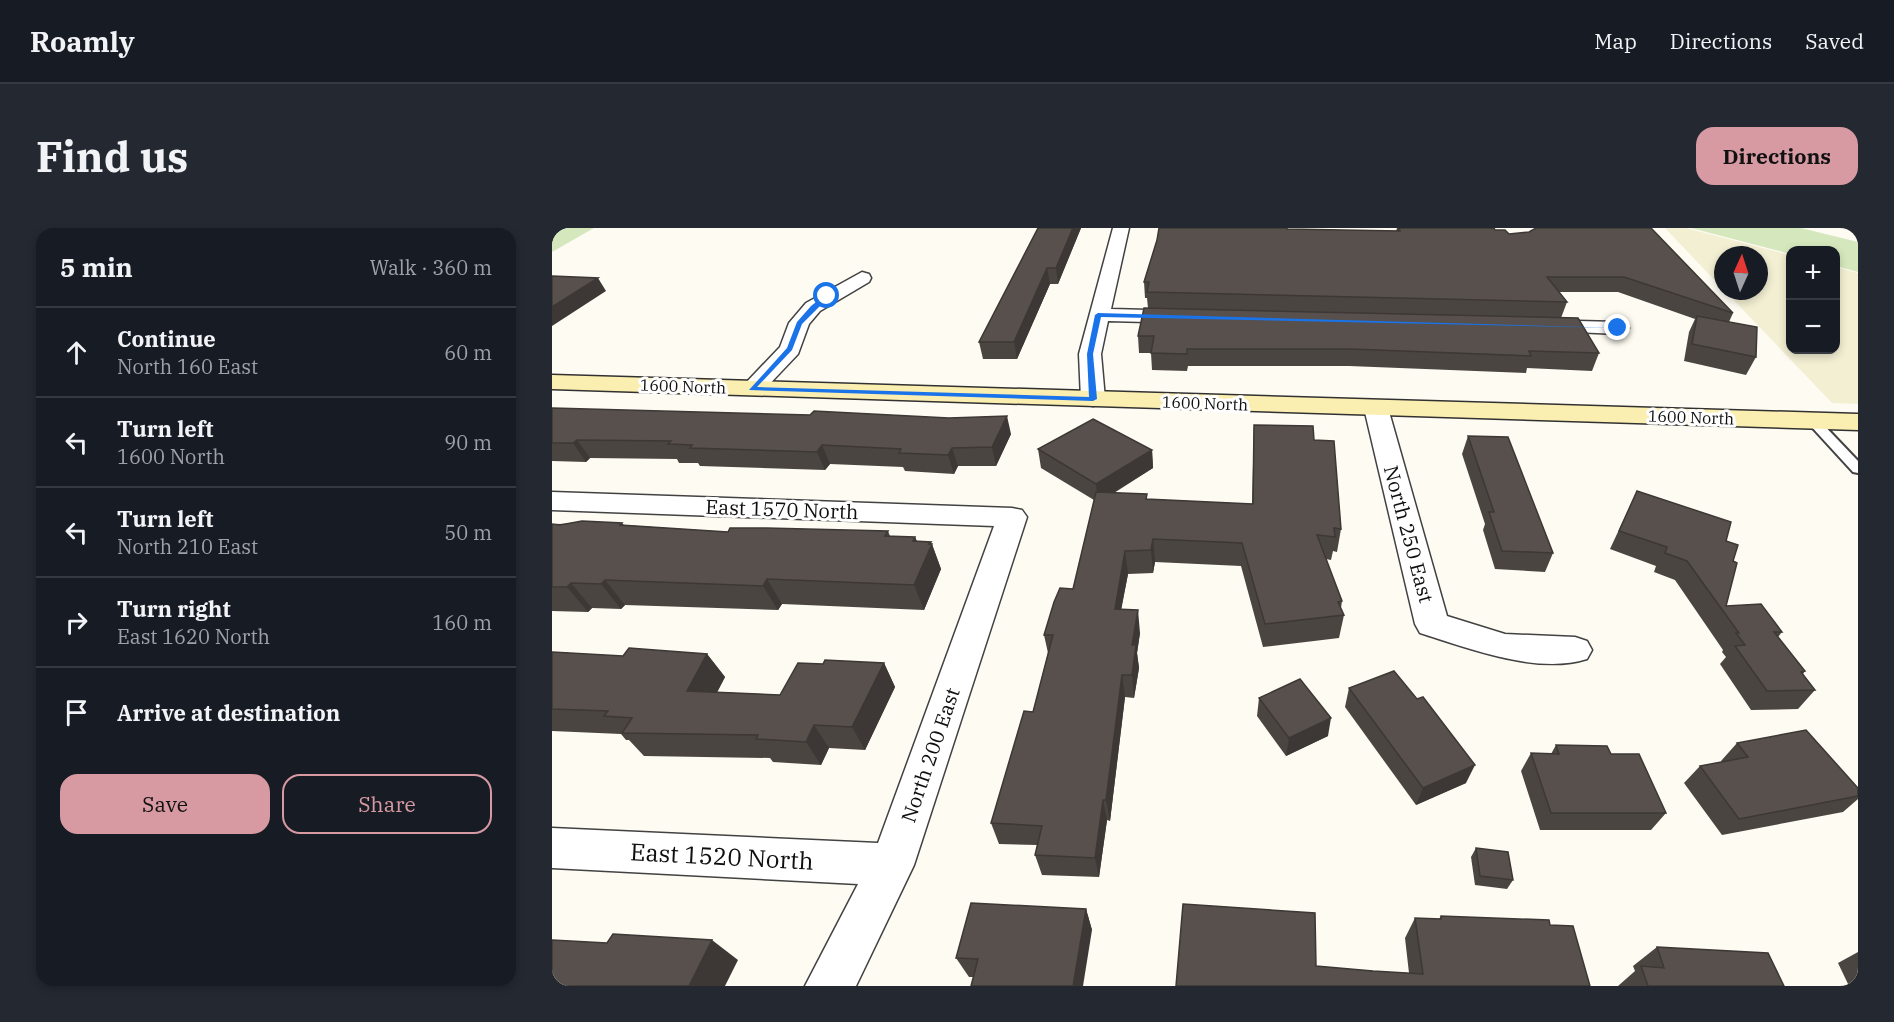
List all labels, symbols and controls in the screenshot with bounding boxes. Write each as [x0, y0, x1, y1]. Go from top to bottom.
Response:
text: Roamly [30, 23, 135, 60]
text: Map [1594, 27, 1637, 55]
text: Directions [1670, 27, 1772, 55]
text: Saved [1805, 27, 1864, 55]
button: Directions [1696, 127, 1858, 185]
text: Find us [36, 129, 188, 184]
north arrow [1714, 246, 1768, 300]
map controls [1786, 246, 1840, 354]
button: + [1786, 246, 1840, 300]
text: 5 min [60, 250, 133, 284]
text: Walk · 360 m [370, 254, 492, 281]
route start [813, 282, 839, 308]
button: − [1786, 300, 1840, 354]
route end [1604, 314, 1630, 340]
text: Continue [117, 324, 216, 353]
icon: ahead [60, 336, 93, 369]
text: 60 m [444, 339, 492, 366]
text: North 160 East [117, 353, 258, 380]
street label: 1600 North [639, 374, 727, 398]
street label: 1600 North [1161, 391, 1249, 415]
street label: 1600 North [1647, 405, 1735, 429]
text: Turn left [117, 414, 213, 443]
icon: left [60, 426, 93, 459]
text: 90 m [444, 429, 492, 456]
text: 1600 North [117, 443, 225, 470]
street label: North 250 East [1378, 462, 1440, 606]
street label: East 1570 North [705, 493, 859, 525]
text: Turn left [117, 504, 213, 533]
icon: left [60, 516, 93, 549]
text: 50 m [444, 519, 492, 546]
text: North 210 East [117, 533, 258, 560]
text: Turn right [117, 594, 231, 623]
icon: right [60, 606, 93, 639]
text: 160 m [432, 609, 492, 636]
text: East 1620 North [117, 623, 270, 650]
street label: North 200 East [894, 684, 966, 826]
icon: arrive [60, 696, 93, 729]
text: Arrive at destination [117, 698, 340, 727]
button: Save [60, 774, 270, 834]
button: Share [282, 774, 492, 834]
street label: East 1520 North [629, 835, 815, 877]

